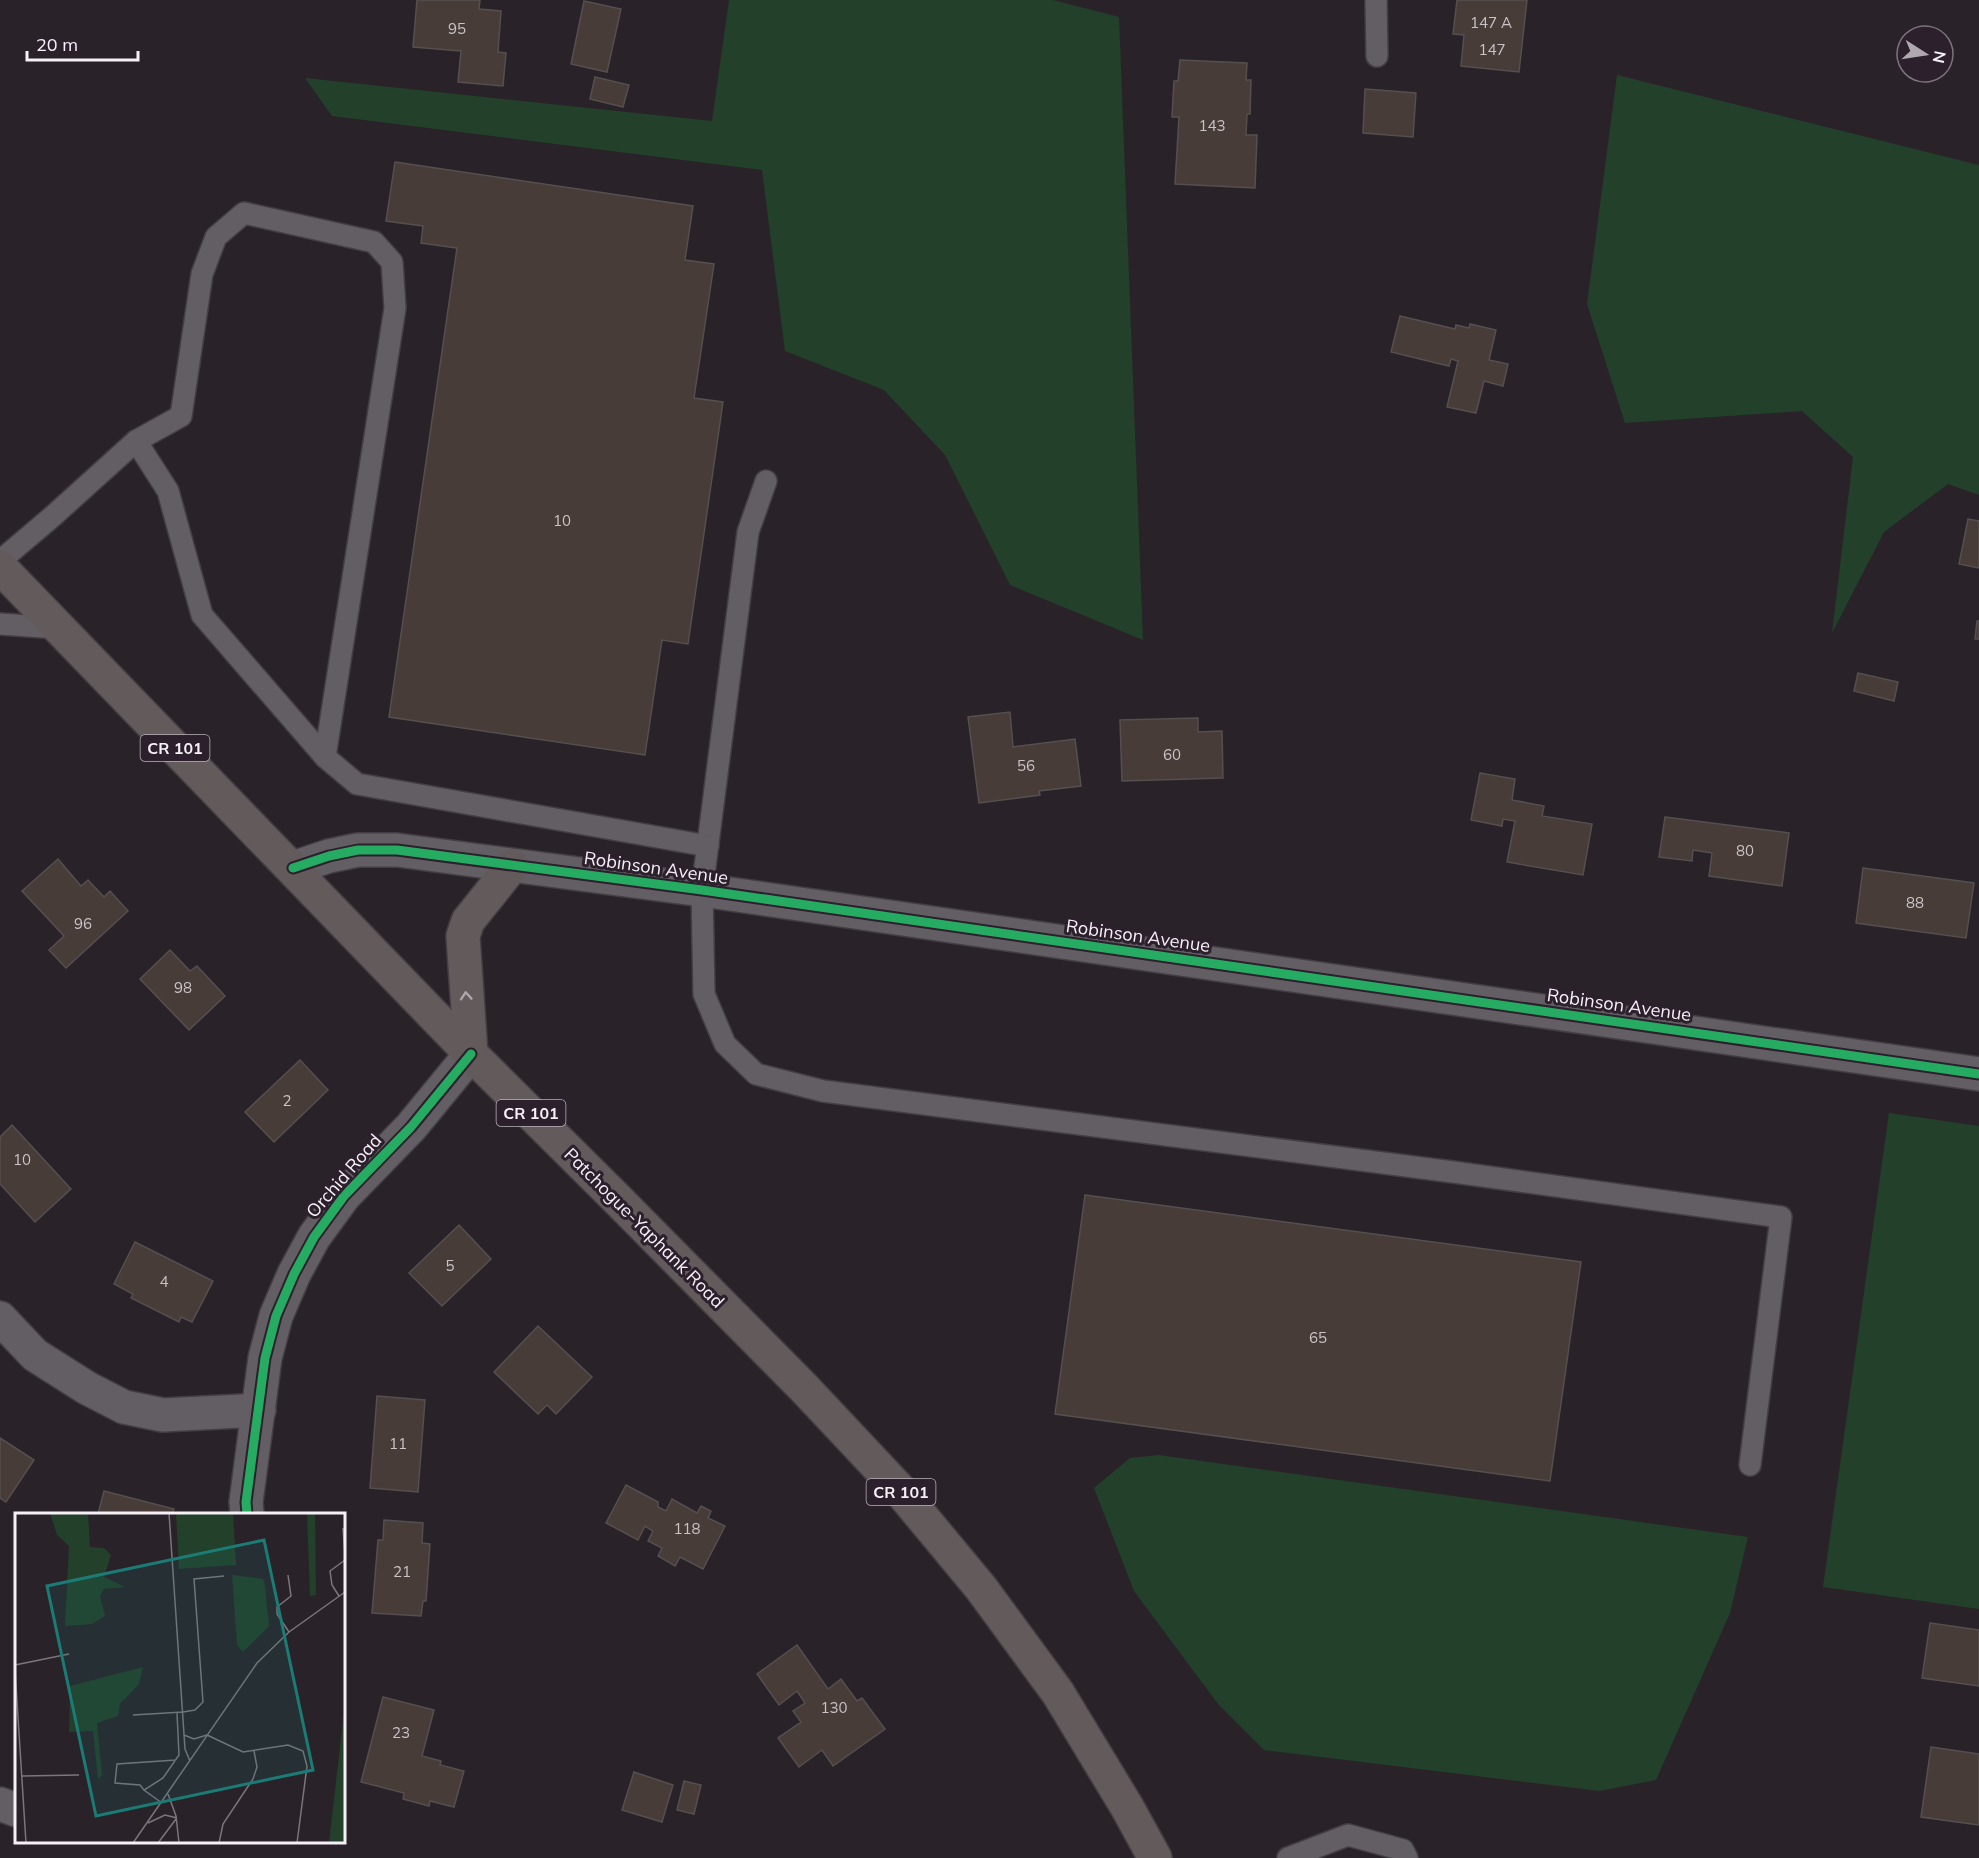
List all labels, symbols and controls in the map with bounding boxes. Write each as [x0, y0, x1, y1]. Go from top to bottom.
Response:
house number: 147 A [1470, 13, 1512, 32]
house number: 95 [448, 19, 466, 38]
scale bar [27, 24, 138, 62]
north arrow [1895, 24, 1955, 84]
text: 20 m [36, 33, 78, 56]
house number: 147 [1478, 40, 1506, 59]
text: N [1929, 49, 1951, 65]
house number: 143 [1198, 116, 1226, 135]
house number: 10 [553, 511, 571, 530]
road number: CR 101 [140, 735, 210, 761]
house number: 60 [1163, 745, 1181, 764]
house number: 56 [1017, 756, 1035, 775]
house number: 80 [1736, 841, 1754, 860]
street label: Robinson Avenue [583, 846, 730, 889]
house number: 88 [1906, 893, 1924, 912]
house number: 96 [74, 914, 92, 933]
street label: Robinson Avenue [1065, 914, 1212, 957]
house number: 98 [174, 978, 192, 997]
street label: Robinson Avenue [1546, 983, 1693, 1026]
one-way arrow [460, 991, 473, 1000]
house number: 2 [282, 1091, 292, 1110]
road number: CR 101 [496, 1100, 566, 1126]
street label: Orchid Road [301, 1129, 386, 1222]
street label: Patchogue-Yaphank Road [559, 1143, 729, 1313]
house number: 10 [13, 1150, 31, 1169]
house number: 5 [445, 1256, 455, 1275]
house number: 4 [159, 1272, 169, 1291]
house number: 65 [1309, 1328, 1327, 1347]
house number: 11 [389, 1434, 407, 1453]
road number: CR 101 [866, 1479, 936, 1505]
inset map [15, 1513, 345, 1843]
house number: 118 [673, 1519, 701, 1538]
house number: 21 [393, 1562, 411, 1581]
house number: 130 [820, 1698, 848, 1717]
house number: 23 [392, 1723, 410, 1742]

